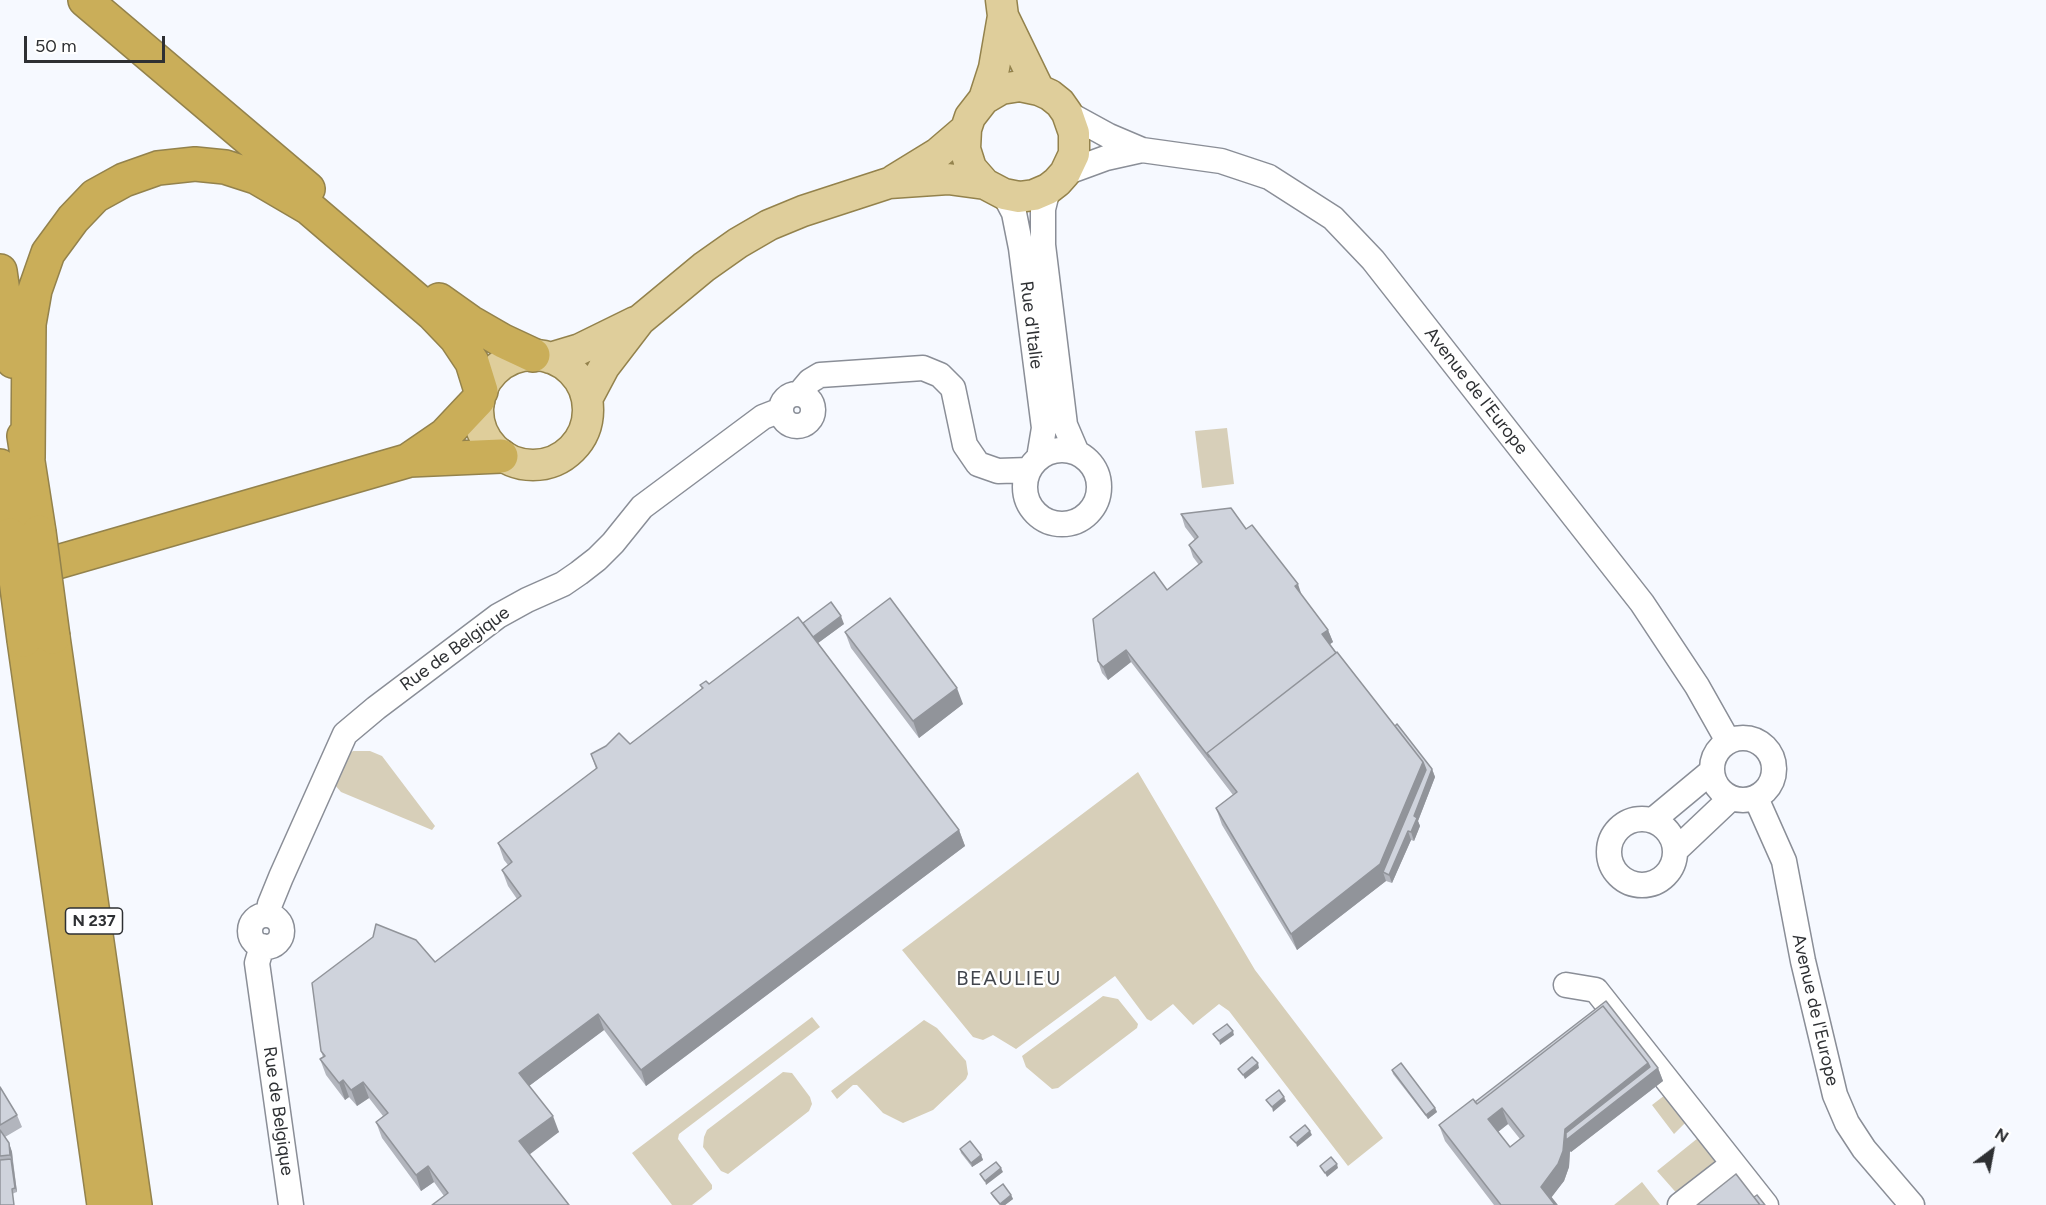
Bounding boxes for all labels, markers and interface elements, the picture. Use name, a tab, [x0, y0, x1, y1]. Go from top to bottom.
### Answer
scale bar	[27, 24, 168, 62]
text: 50 m	[35, 35, 77, 57]
street label: Rue d'Italie	[1015, 280, 1047, 370]
street label: Avenue de l'Europe	[1420, 323, 1532, 459]
street label: Rue de Belgique	[396, 602, 514, 696]
road number: N 237	[66, 908, 122, 934]
street label: Avenue de l'Europe	[1787, 932, 1843, 1088]
district label: BEAULIEU	[956, 967, 1062, 991]
street label: Rue de Belgique	[258, 1045, 298, 1177]
north arrow	[1962, 1121, 2022, 1181]
text: N	[1992, 1124, 2012, 1147]

